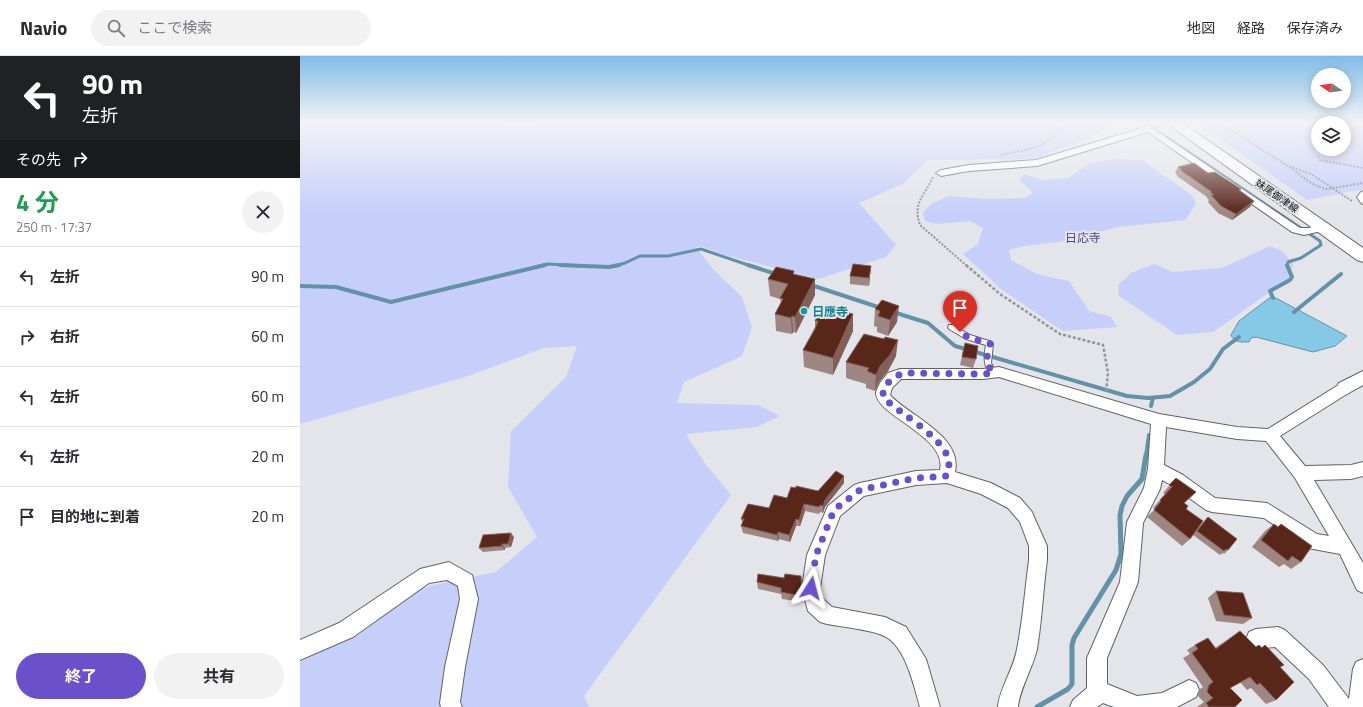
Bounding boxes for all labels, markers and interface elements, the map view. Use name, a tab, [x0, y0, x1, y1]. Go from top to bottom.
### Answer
search box	[91, 10, 371, 46]
text: Navio	[20, 13, 67, 42]
text: ここで検索	[137, 16, 212, 39]
icon: search	[105, 17, 127, 39]
text: 地図	[1187, 17, 1215, 38]
text: 経路	[1237, 17, 1265, 38]
text: 保存済み	[1287, 17, 1343, 38]
text: 90 m	[82, 62, 143, 105]
north arrow	[1311, 68, 1351, 108]
map controls	[1311, 68, 1351, 156]
icon: left	[16, 72, 68, 124]
text: 左折	[82, 102, 118, 129]
button: layers	[1311, 116, 1351, 156]
text: その先	[16, 148, 61, 171]
icon: right	[69, 148, 91, 170]
street label: 妹尾御津線	[1252, 176, 1302, 216]
text: 4 分	[16, 184, 59, 220]
button: close	[242, 191, 284, 233]
text: 250 m · 17:37	[16, 217, 92, 237]
district label: 日応寺	[1065, 228, 1101, 247]
text: 左折	[50, 265, 80, 288]
text: 90 m	[251, 265, 284, 288]
icon: left	[16, 266, 38, 288]
pin	[943, 291, 977, 332]
icon: arrive	[949, 297, 971, 319]
place label: 日應寺	[812, 302, 848, 321]
marker: 日應寺	[799, 306, 809, 316]
text: 右折	[50, 325, 80, 348]
text: 60 m	[251, 325, 284, 348]
icon: right	[16, 326, 38, 348]
text: 左折	[50, 385, 80, 408]
text: 60 m	[251, 385, 284, 408]
icon: left	[16, 386, 38, 408]
text: 左折	[50, 445, 80, 468]
text: 20 m	[251, 445, 284, 468]
icon: left	[16, 446, 38, 468]
text: 目的地に到着	[50, 505, 140, 528]
text: 20 m	[251, 505, 284, 528]
icon: arrive	[16, 506, 38, 528]
position arrow	[790, 567, 832, 609]
button: 終了	[16, 653, 146, 699]
button: 共有	[154, 653, 284, 699]

